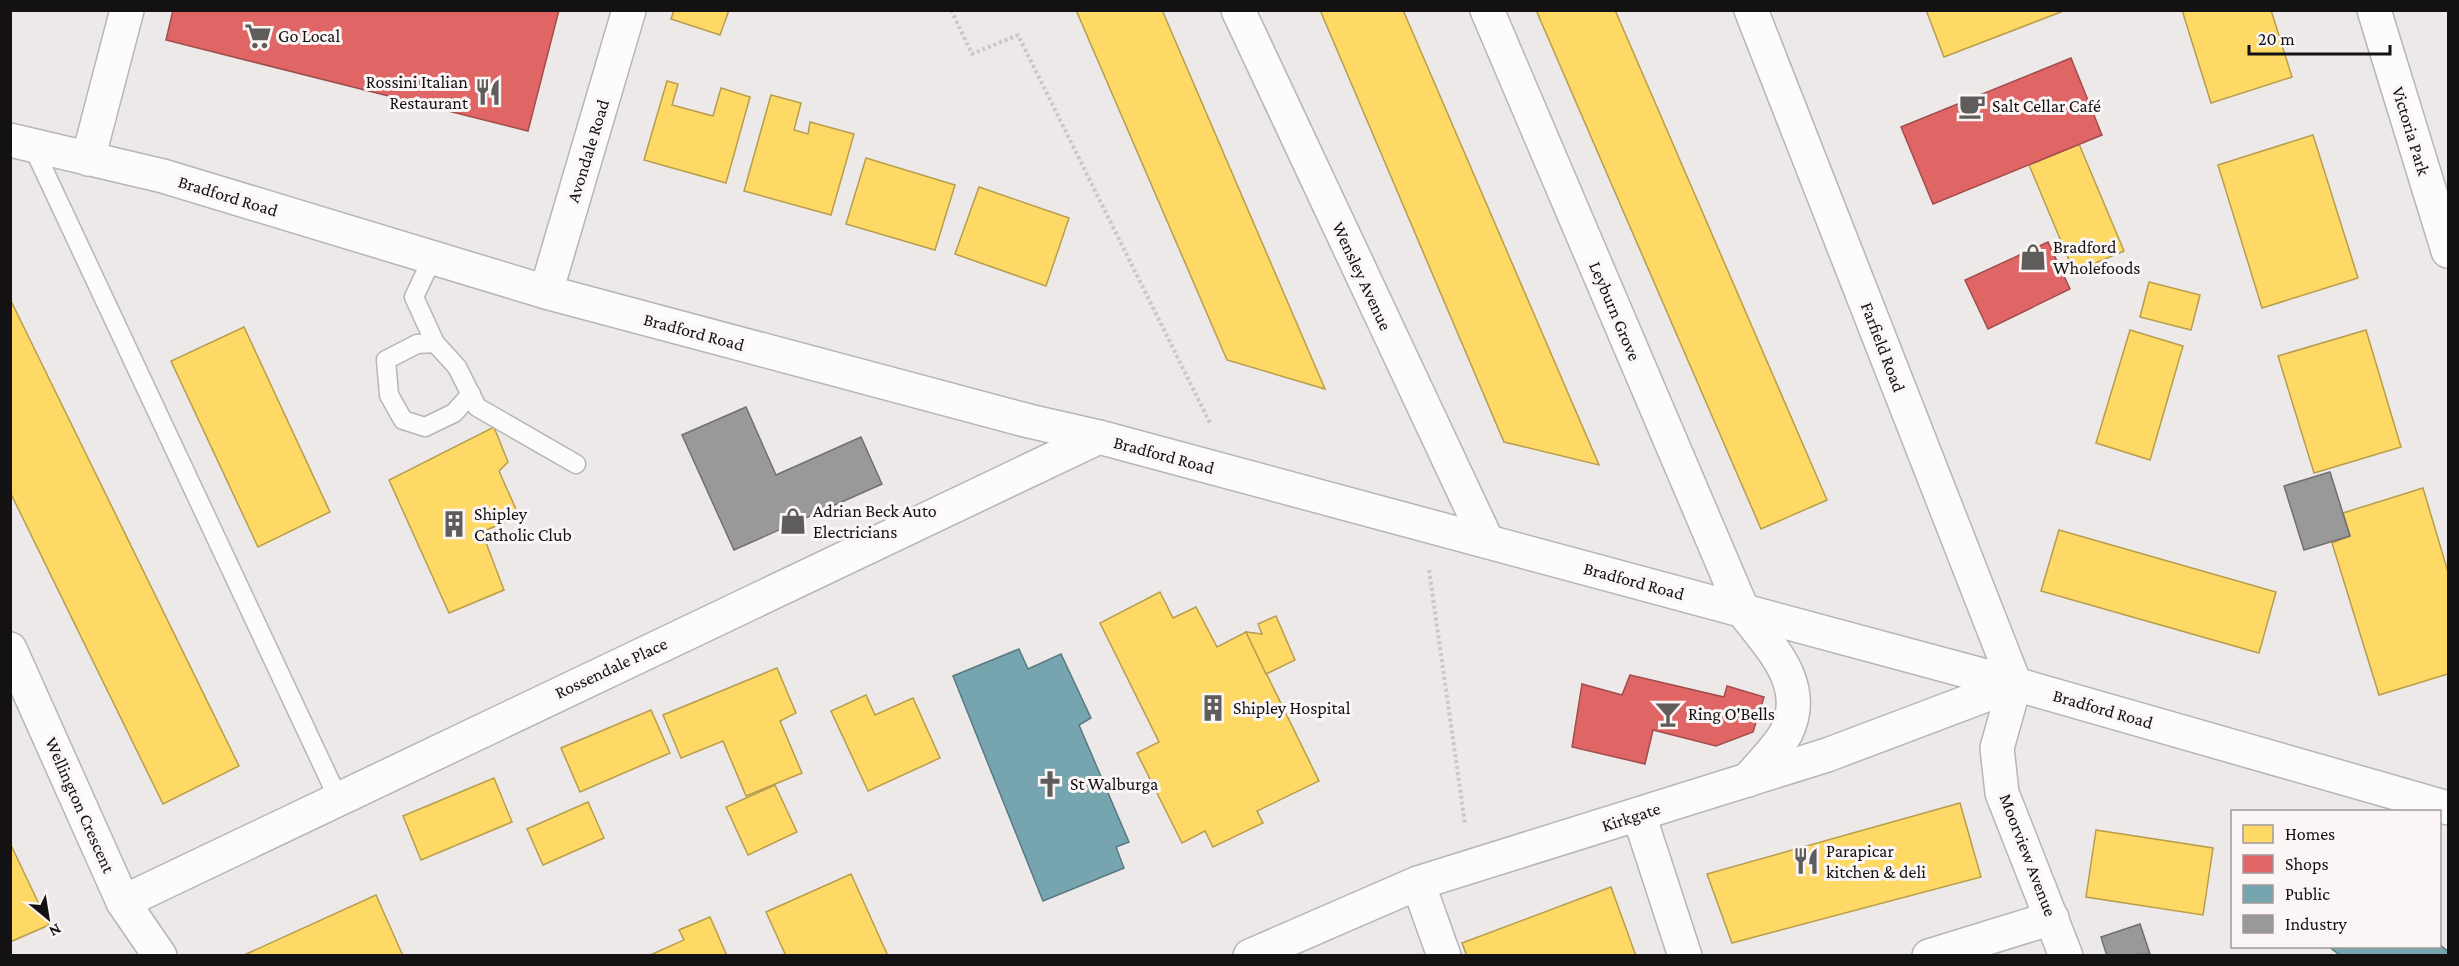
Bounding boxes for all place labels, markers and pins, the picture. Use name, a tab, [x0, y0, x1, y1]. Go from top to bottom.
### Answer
supermarket icon: Go Local	[243, 21, 273, 51]
place label: Go Local	[278, 26, 340, 46]
place label: Rossini Italian Restaurant	[366, 72, 469, 113]
restaurant icon: Rossini Italian Restaurant	[473, 77, 503, 107]
cafe icon: Salt Cellar Café	[1957, 91, 1987, 121]
place label: Salt Cellar Café	[1992, 96, 2101, 116]
place label: Bradford Wholefoods	[2053, 237, 2140, 278]
shop icon: Bradford Wholefoods	[2018, 242, 2048, 272]
place label: Adrian Beck Auto Electricians	[813, 501, 937, 542]
place label: Shipley Catholic Club	[474, 504, 572, 545]
shop icon: Adrian Beck Auto Electricians	[778, 506, 808, 536]
building icon: Shipley Catholic Club	[439, 509, 469, 539]
building icon: Shipley Hospital	[1198, 693, 1228, 723]
place label: Shipley Hospital	[1233, 698, 1351, 718]
bar icon: Ring O'Bells	[1653, 699, 1683, 729]
place label: Ring O'Bells	[1688, 704, 1775, 724]
church icon: St Walburga	[1035, 769, 1065, 799]
place label: St Walburga	[1070, 774, 1158, 794]
place label: Parapicar kitchen & deli	[1826, 841, 1926, 882]
restaurant icon: Parapicar kitchen & deli	[1791, 846, 1821, 876]

